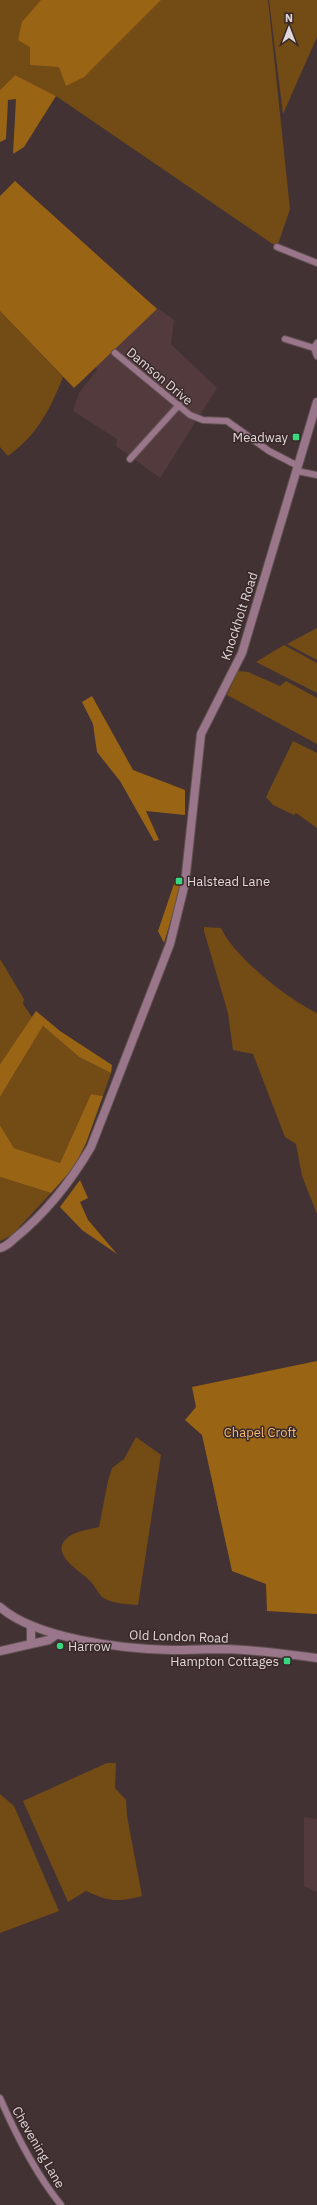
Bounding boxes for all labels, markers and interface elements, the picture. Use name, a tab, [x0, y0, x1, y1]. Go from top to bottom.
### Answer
north arrow	[269, 8, 309, 48]
text: N	[285, 11, 293, 25]
street label: Damson Drive	[123, 344, 196, 409]
place label: Meadway	[233, 429, 289, 446]
marker: Meadway	[291, 432, 301, 442]
street label: Knockholt Road	[217, 570, 262, 662]
place label: Halstead Lane	[187, 873, 270, 890]
marker: Halstead Lane	[174, 876, 184, 886]
park label: Chapel Croft	[224, 1424, 296, 1441]
street label: Old London Road	[129, 1626, 229, 1647]
place label: Harrow	[68, 1638, 111, 1655]
marker: Harrow	[55, 1641, 65, 1651]
place label: Hampton Cottages	[170, 1653, 279, 1670]
marker: Hampton Cottages	[282, 1656, 292, 1666]
street label: Chevening Lane	[8, 2103, 69, 2191]

